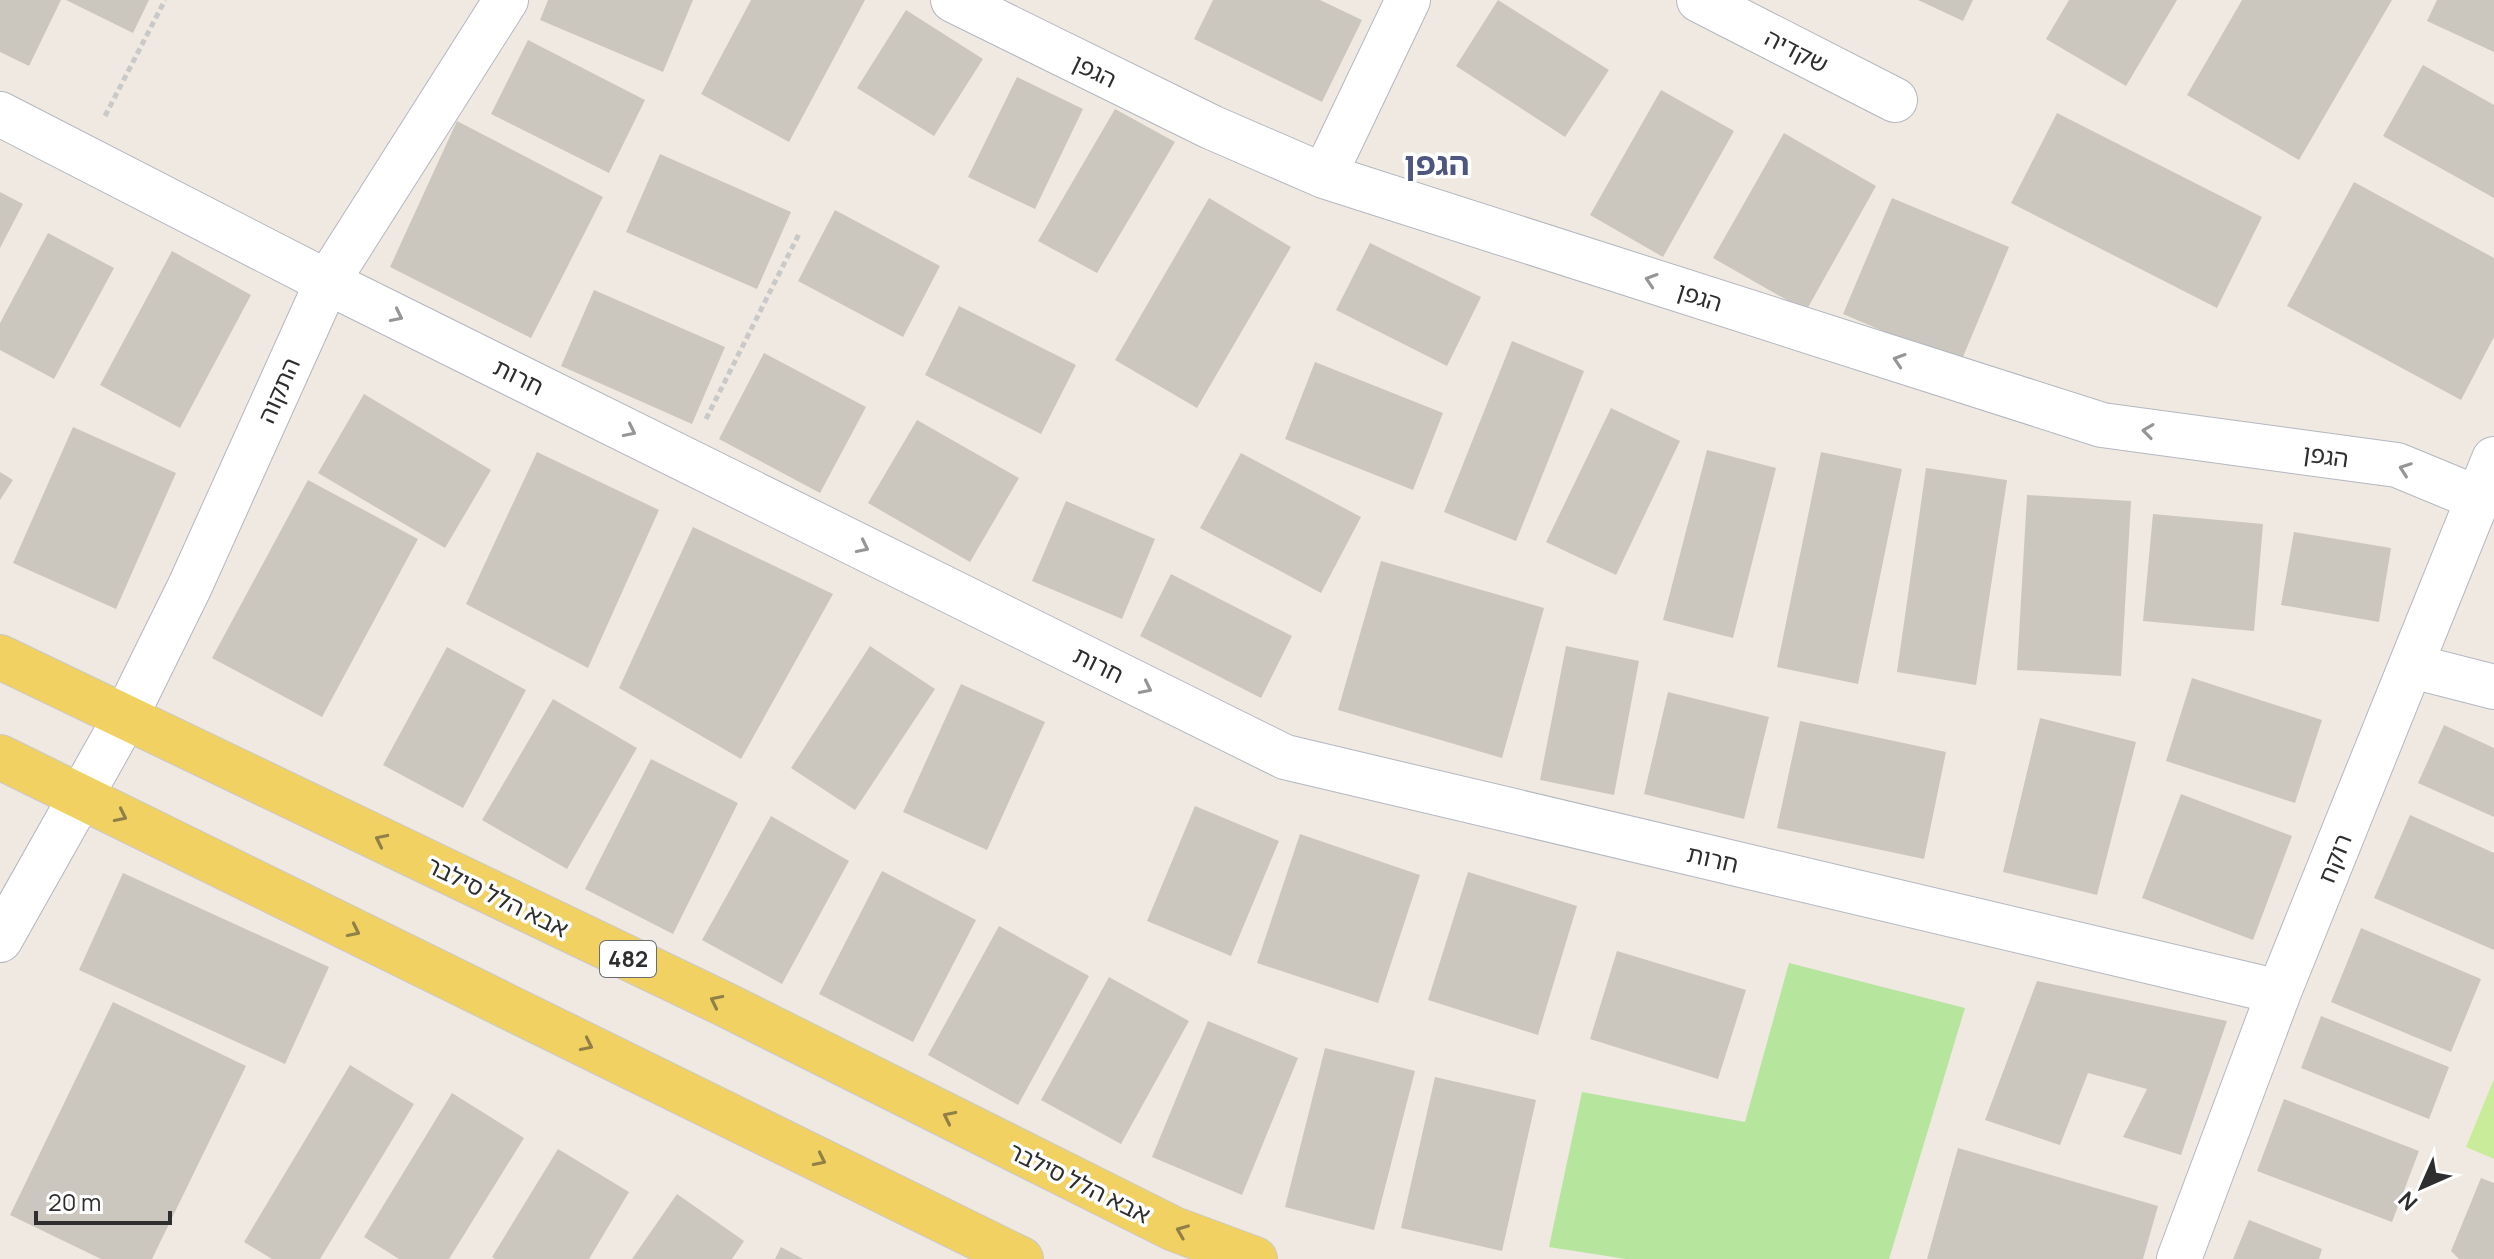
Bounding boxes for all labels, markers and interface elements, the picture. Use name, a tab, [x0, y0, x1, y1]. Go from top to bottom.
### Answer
street label: שקדיה	[1760, 20, 1834, 80]
street label: הגפן	[1067, 45, 1123, 95]
district label: הגפן	[1404, 141, 1470, 185]
street label: הגפן	[1673, 273, 1727, 319]
one-way arrow	[1645, 274, 1659, 290]
one-way arrow	[388, 306, 403, 322]
street label: חרות	[488, 350, 550, 402]
street label: התקוה	[249, 352, 307, 428]
one-way arrow	[1892, 353, 1906, 369]
one-way arrow	[621, 422, 636, 437]
one-way arrow	[2141, 423, 2155, 440]
street label: הגפן	[2301, 435, 2351, 475]
one-way arrow	[2399, 462, 2413, 479]
one-way arrow	[854, 537, 869, 553]
street label: חרות	[1068, 638, 1130, 690]
one-way arrow	[1137, 678, 1152, 693]
one-way arrow	[112, 806, 127, 822]
street label: רוקח	[2309, 828, 2359, 888]
one-way arrow	[374, 834, 389, 850]
street label: חרות	[1684, 836, 1742, 880]
street label: אבא הלל סילבר	[422, 848, 574, 944]
one-way arrow	[345, 921, 360, 937]
road number: 482	[600, 941, 656, 977]
one-way arrow	[710, 995, 725, 1011]
one-way arrow	[579, 1036, 594, 1051]
one-way arrow	[943, 1110, 957, 1126]
street label: אבא הלל סילבר	[1004, 1134, 1156, 1230]
north arrow	[2382, 1147, 2462, 1227]
one-way arrow	[812, 1150, 827, 1166]
scale bar	[36, 1175, 170, 1225]
text: 20 m	[48, 1185, 101, 1218]
text: N	[2392, 1185, 2424, 1217]
one-way arrow	[1176, 1224, 1190, 1241]

